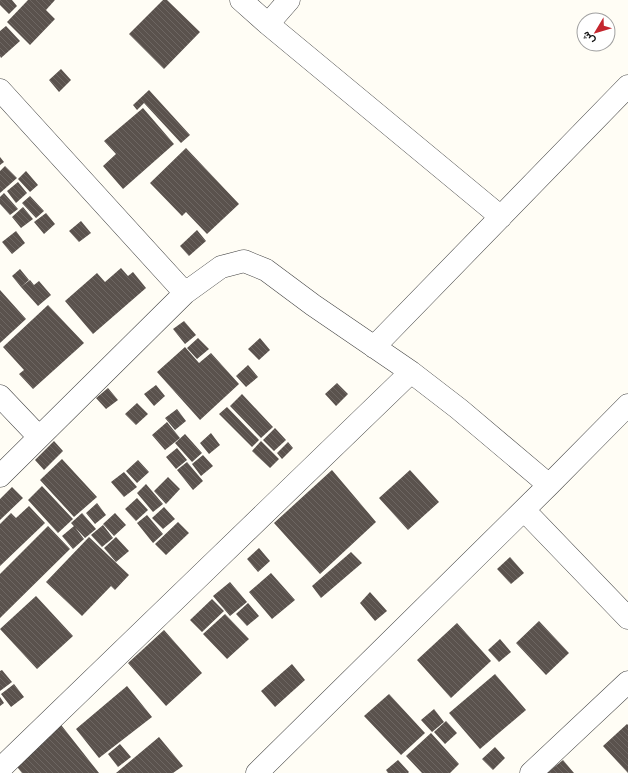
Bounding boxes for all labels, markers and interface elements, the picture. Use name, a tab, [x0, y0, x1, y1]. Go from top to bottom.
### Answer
north arrow	[576, 12, 616, 52]
text: ش	[579, 29, 598, 48]

